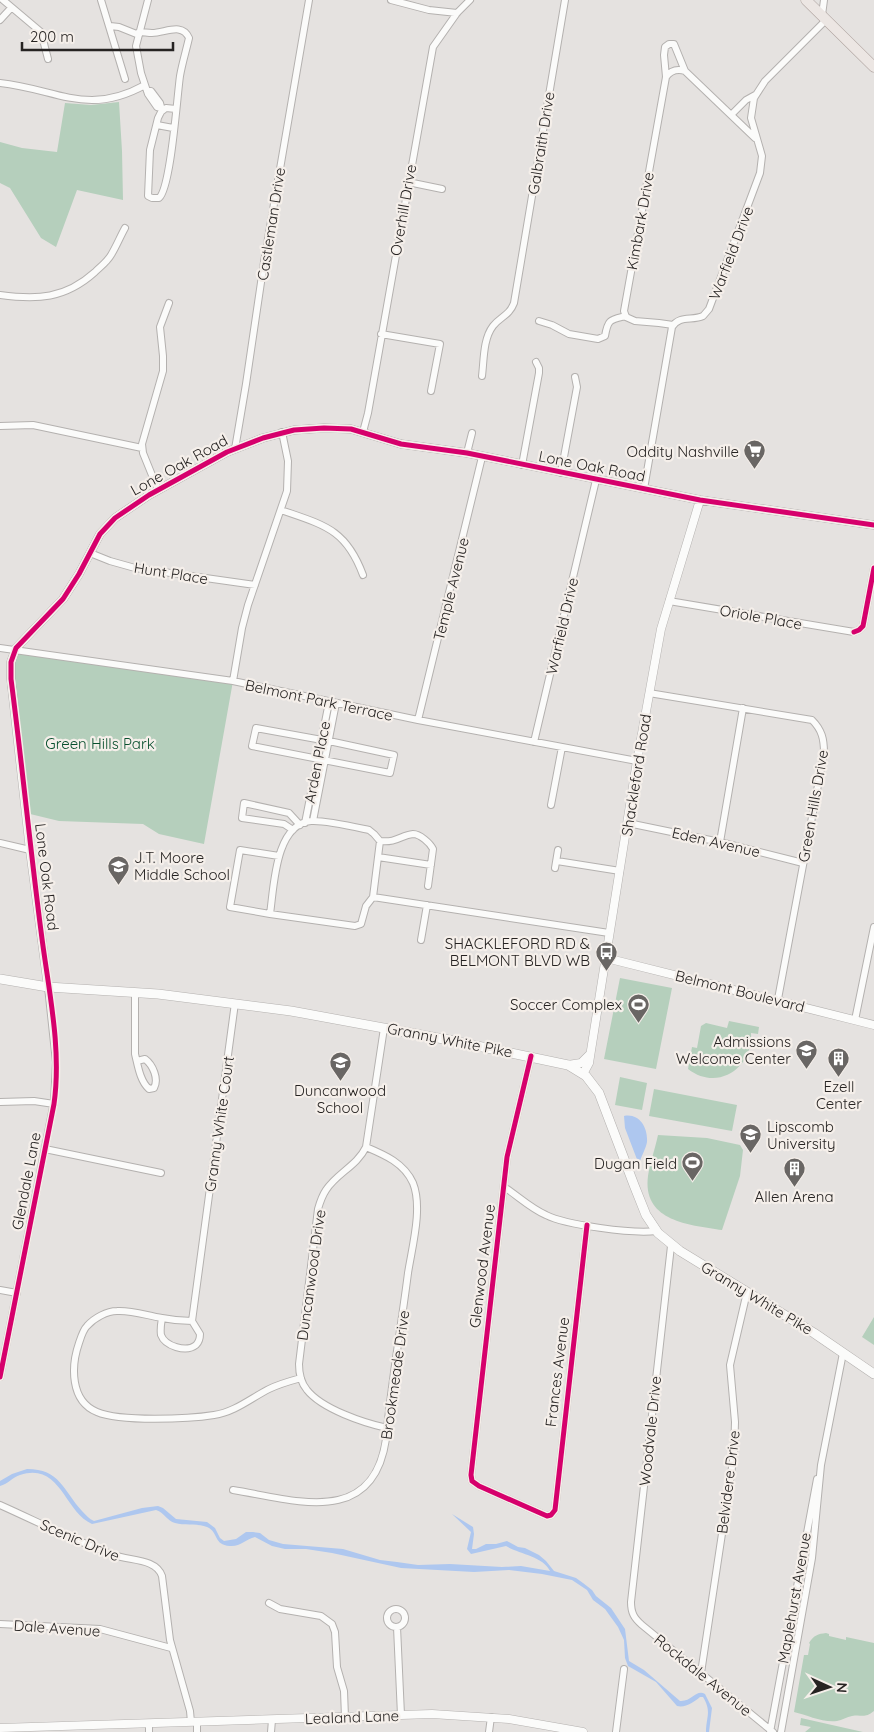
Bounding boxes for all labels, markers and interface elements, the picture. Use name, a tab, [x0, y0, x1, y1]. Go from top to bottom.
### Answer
scale bar	[22, 20, 174, 52]
text: 200 m	[30, 27, 74, 46]
street label: Galbraith Drive	[523, 90, 559, 196]
street label: Overhill Drive	[386, 163, 420, 257]
street label: Castleman Drive	[253, 166, 289, 282]
street label: Kimbark Drive	[622, 171, 658, 271]
street label: Warfield Drive	[704, 203, 758, 303]
street label: Lone Oak Road	[127, 430, 231, 500]
supermarket icon: Oddity Nashville	[743, 439, 767, 470]
place label: Oddity Nashville	[626, 442, 739, 461]
street label: Lone Oak Road	[537, 446, 647, 486]
street label: Temple Avenue	[429, 535, 473, 643]
street label: Hunt Place	[133, 558, 209, 588]
street label: Warfield Drive	[542, 576, 582, 676]
street label: Oriole Place	[718, 600, 804, 634]
street label: Belmont Park Terrace	[243, 675, 395, 725]
street label: Shackleford Road	[617, 713, 655, 837]
street label: Arden Place	[300, 719, 334, 805]
park label: Green Hills Park	[45, 734, 155, 753]
street label: Green Hills Drive	[794, 748, 832, 864]
street label: Lone Oak Road	[31, 822, 63, 932]
street label: Eden Avenue	[670, 823, 762, 861]
place label: J.T. Moore Middle School	[134, 848, 230, 884]
school or university icon: J.T. Moore Middle School	[106, 854, 130, 885]
place label: SHACKLEFORD RD & BELMONT BLVD WB	[445, 934, 590, 970]
bus stop icon: SHACKLEFORD RD & BELMONT BLVD WB	[594, 940, 618, 971]
street label: Belmont Boulevard	[673, 966, 807, 1016]
sports icon: Soccer Complex	[626, 992, 650, 1023]
place label: Soccer Complex	[510, 995, 622, 1014]
street label: Granny White Pike	[386, 1019, 514, 1061]
place label: Admissions Welcome Center	[676, 1032, 791, 1068]
school or university icon: Admissions Welcome Center	[795, 1038, 819, 1069]
building icon: Ezell Center	[827, 1046, 851, 1077]
school or university icon: Duncanwood School	[328, 1050, 352, 1081]
street label: Granny White Court	[200, 1055, 238, 1193]
place label: Ezell Center	[816, 1077, 862, 1113]
place label: Duncanwood School	[294, 1081, 386, 1117]
place label: Lipscomb University	[767, 1117, 836, 1153]
school or university icon: Lipscomb University	[739, 1123, 763, 1154]
street label: Glendale Lane	[7, 1131, 45, 1231]
sports icon: Dugan Field	[681, 1151, 705, 1182]
place label: Dugan Field	[594, 1154, 677, 1173]
building icon: Allen Arena	[782, 1156, 806, 1187]
place label: Allen Arena	[754, 1187, 834, 1206]
street label: Glenwood Avenue	[465, 1203, 499, 1329]
street label: Duncanwood Drive	[292, 1208, 330, 1342]
street label: Granny White Pike	[698, 1257, 816, 1339]
street label: Brookmeade Drive	[377, 1309, 413, 1441]
street label: Frances Avenue	[541, 1316, 573, 1428]
street label: Woodvale Drive	[635, 1375, 665, 1487]
street label: Belvidere Drive	[712, 1429, 744, 1535]
street label: Scenic Drive	[37, 1515, 123, 1565]
street label: Maplehurst Avenue	[773, 1531, 815, 1665]
street label: Dale Avenue	[13, 1615, 101, 1641]
street label: Rockdale Avenue	[650, 1630, 756, 1720]
north arrow	[804, 1662, 854, 1712]
text: N	[833, 1682, 851, 1693]
street label: Lealand Lane	[305, 1706, 399, 1728]

